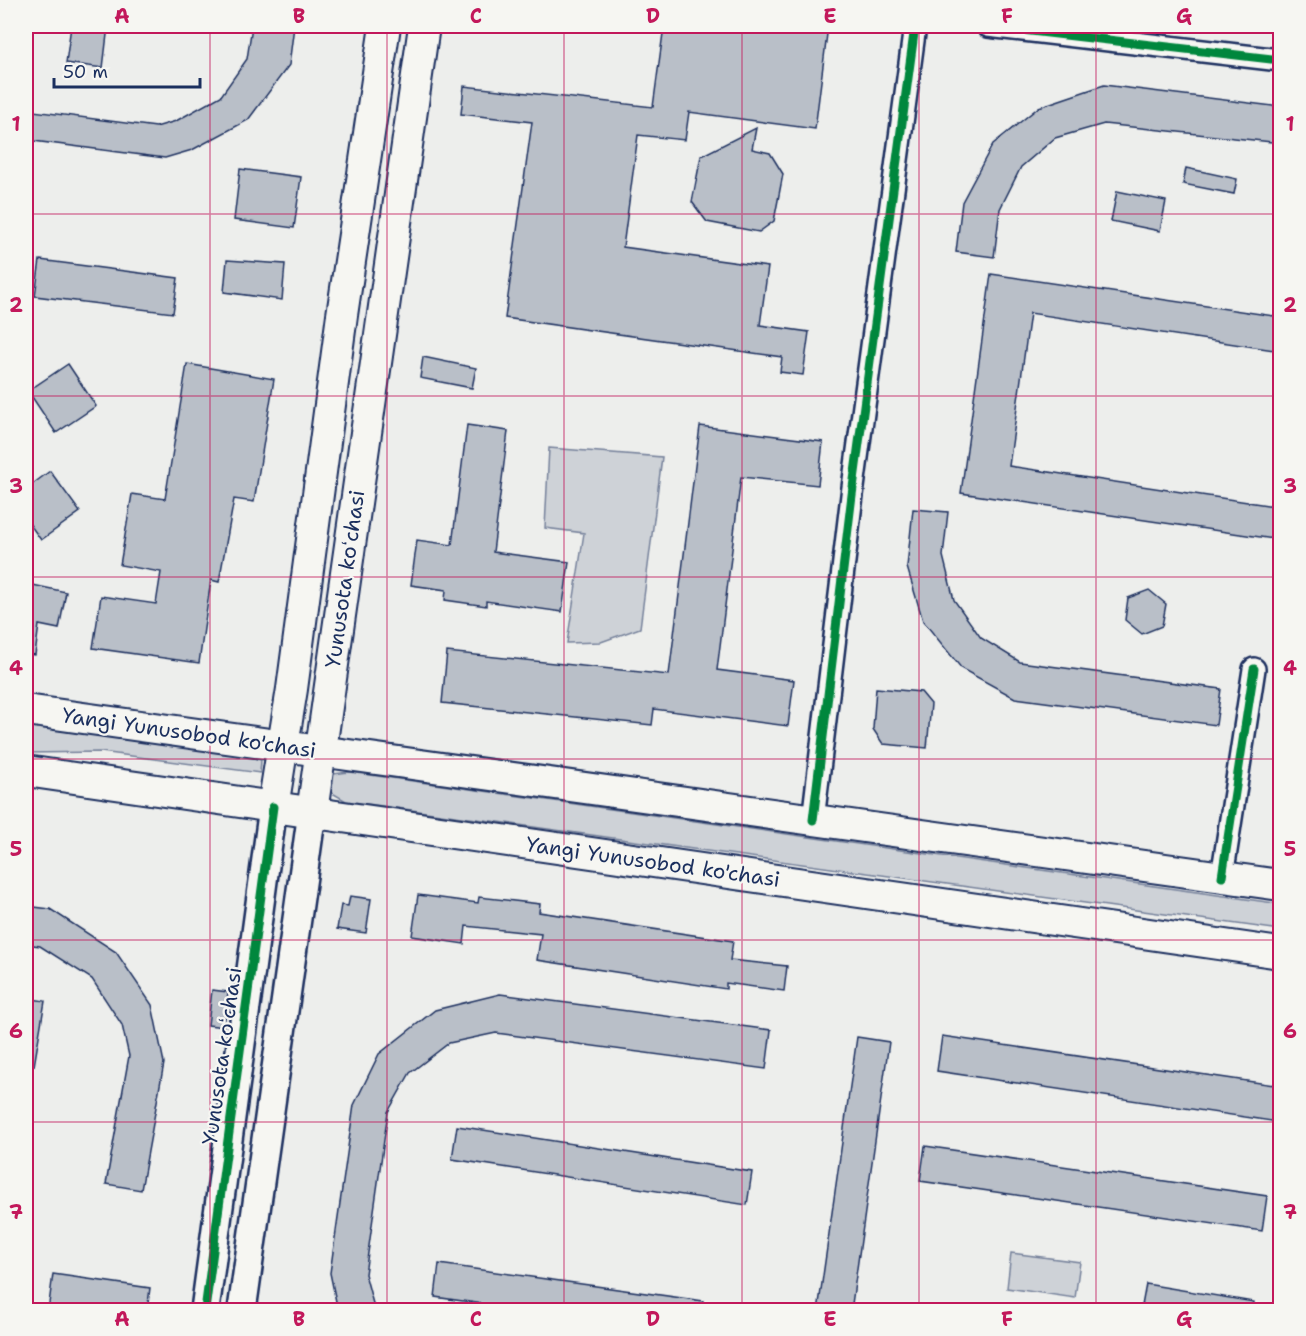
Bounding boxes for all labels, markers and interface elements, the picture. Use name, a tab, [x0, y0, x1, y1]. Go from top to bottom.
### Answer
text: A	[114, 3, 130, 29]
text: B	[293, 3, 305, 29]
text: C	[470, 3, 482, 29]
text: D	[646, 3, 660, 29]
text: E	[823, 3, 837, 29]
text: F	[1001, 3, 1013, 29]
text: G	[1176, 3, 1192, 29]
scale bar	[54, 51, 200, 89]
text: 50 m	[63, 60, 108, 84]
text: 1	[11, 111, 21, 137]
text: 1	[1285, 111, 1295, 137]
text: 2	[9, 292, 23, 318]
text: 2	[1283, 292, 1297, 318]
text: 3	[9, 473, 23, 499]
text: 3	[1283, 473, 1297, 499]
street label: Yunusota koʻchasi	[319, 488, 371, 670]
text: 4	[9, 655, 23, 681]
text: 4	[1283, 655, 1297, 681]
street label: Yangi Yunusobod ko'chasi	[60, 701, 318, 765]
street label: Yangi Yunusobod ko'chasi	[524, 830, 782, 894]
text: 5	[10, 836, 22, 862]
text: 5	[1284, 836, 1296, 862]
street label: Yunusota koʻchasi	[196, 965, 248, 1147]
text: 6	[9, 1018, 23, 1044]
text: 6	[1283, 1018, 1297, 1044]
text: 7	[9, 1199, 23, 1225]
text: 7	[1283, 1199, 1297, 1225]
text: A	[114, 1306, 130, 1332]
text: B	[293, 1306, 305, 1332]
text: C	[470, 1306, 482, 1332]
text: D	[646, 1306, 660, 1332]
text: E	[823, 1306, 837, 1332]
text: F	[1001, 1306, 1013, 1332]
text: G	[1176, 1306, 1192, 1332]

